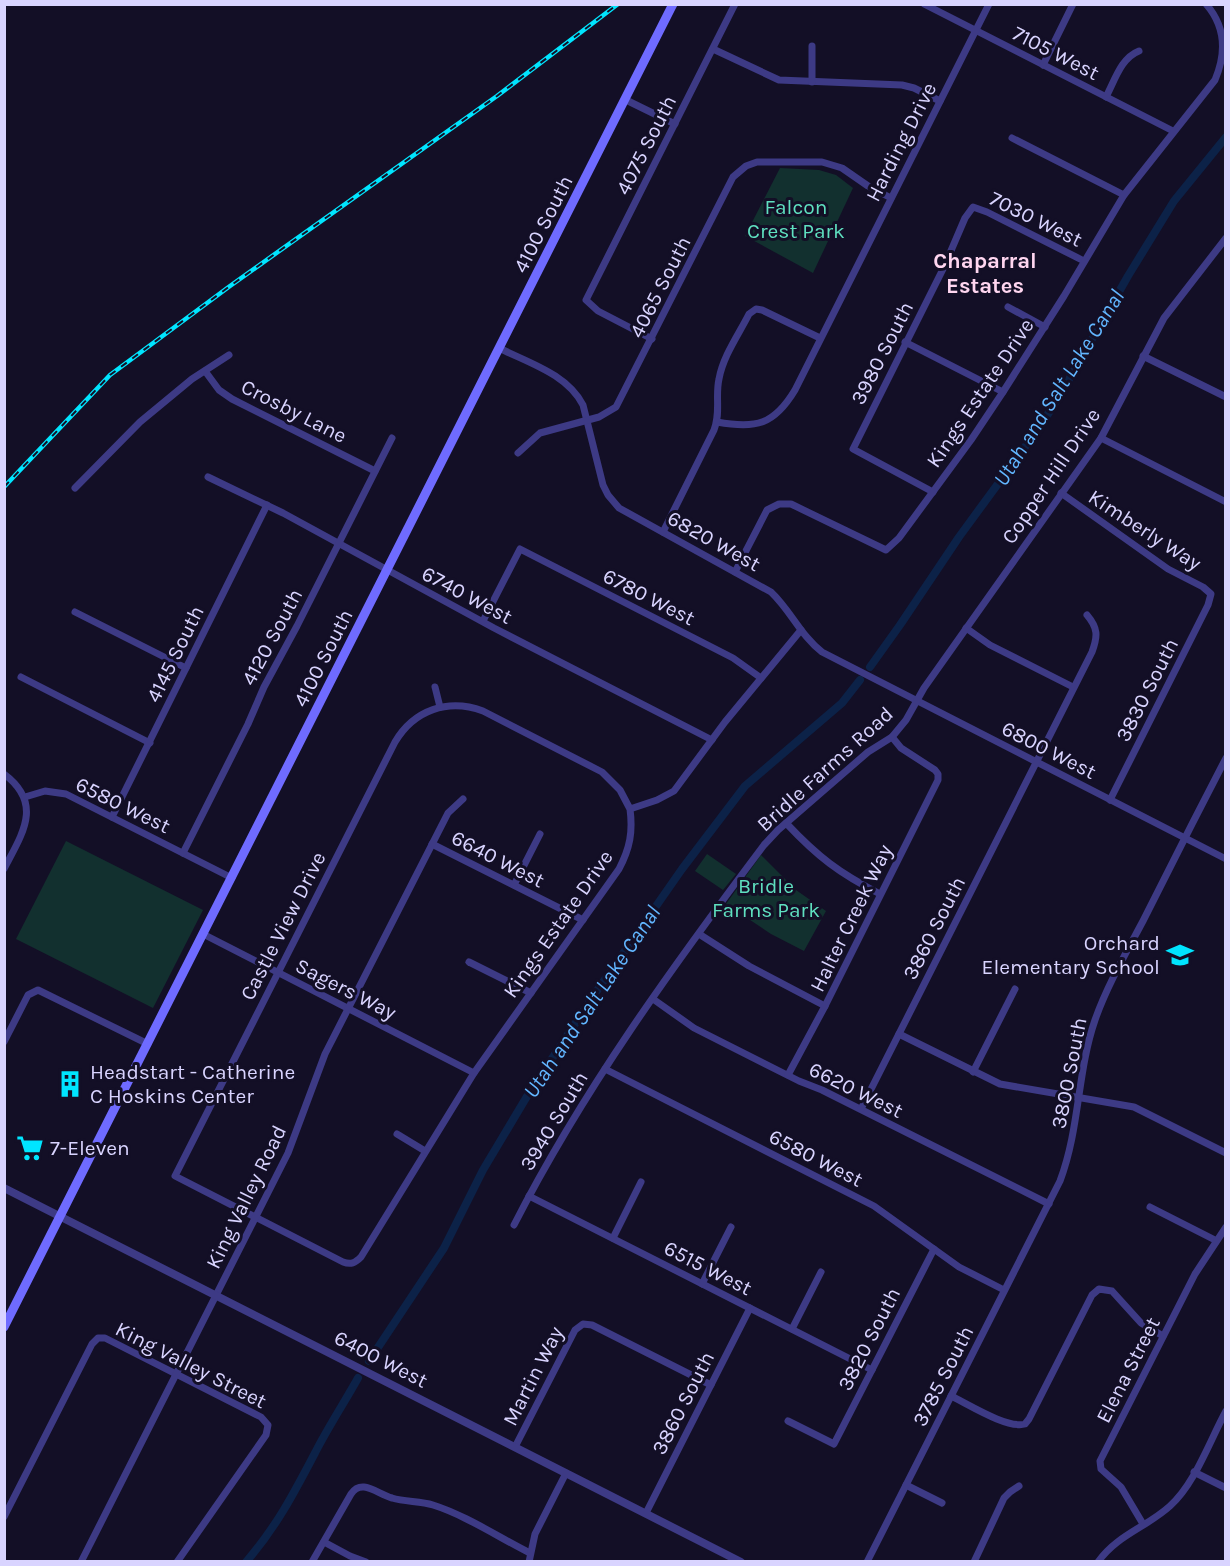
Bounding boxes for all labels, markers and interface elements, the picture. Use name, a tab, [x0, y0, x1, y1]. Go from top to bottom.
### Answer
street label: 7105 West	[1009, 21, 1103, 85]
street label: Harding Drive	[861, 78, 941, 206]
street label: 4075 South	[611, 91, 681, 199]
street label: 4100 South	[508, 171, 578, 277]
street label: 7030 West	[986, 186, 1086, 252]
park label: Falcon Crest Park	[747, 195, 845, 243]
street label: 4065 South	[624, 232, 696, 342]
district label: Chaparral Estates	[933, 248, 1037, 299]
water label: Utah and Salt Lake Canal	[988, 285, 1130, 491]
street label: 3980 South	[846, 297, 918, 409]
street label: Kings Estate Drive	[921, 314, 1039, 472]
street label: Crosby Lane	[237, 374, 351, 448]
street label: Copper Hill Drive	[997, 404, 1105, 548]
street label: Kimberly Way	[1084, 485, 1206, 575]
street label: 6820 West	[663, 506, 765, 576]
street label: 6740 West	[418, 561, 516, 629]
street label: 6780 West	[599, 564, 699, 630]
street label: 4120 South	[237, 585, 307, 689]
street label: 4145 South	[141, 602, 209, 706]
street label: 4100 South	[288, 605, 358, 711]
street label: 3830 South	[1111, 634, 1183, 746]
street label: Bridle Farms Road	[752, 702, 898, 836]
street label: 6800 West	[998, 716, 1100, 784]
street label: 6580 West	[72, 772, 174, 838]
street label: 6640 West	[448, 825, 549, 893]
street label: Halter Creek Way	[805, 840, 897, 996]
street label: Kings Estate Drive	[498, 846, 618, 1002]
street label: Castle View Drive	[235, 848, 331, 1004]
street label: 3860 South	[898, 873, 970, 983]
park label: Bridle Farms Park	[712, 874, 820, 922]
water label: Utah and Salt Lake Canal	[518, 901, 666, 1103]
place label: Orchard Elementary School	[982, 931, 1160, 979]
school or university icon: Orchard Elementary School	[1165, 940, 1195, 970]
street label: Sagers Way	[292, 953, 401, 1025]
street label: 3800 South	[1046, 1015, 1092, 1131]
street label: 6620 West	[805, 1057, 907, 1123]
place label: Headstart - Catherine C Hoskins Center	[90, 1060, 295, 1108]
street label: 3940 South	[515, 1067, 593, 1175]
building icon: Headstart - Catherine C Hoskins Center	[55, 1069, 85, 1099]
street label: King Valley Road	[201, 1121, 291, 1273]
street label: 6580 West	[765, 1124, 867, 1192]
supermarket icon: 7-Eleven	[15, 1133, 45, 1163]
place label: 7-Eleven	[50, 1136, 130, 1160]
street label: 6515 West	[660, 1236, 756, 1300]
street label: 3820 South	[833, 1283, 905, 1395]
street label: Elena Street	[1091, 1313, 1165, 1427]
street label: King Valley Street	[112, 1317, 271, 1413]
street label: Martin Way	[498, 1322, 568, 1430]
street label: 3785 South	[907, 1322, 979, 1430]
street label: 6400 West	[330, 1325, 432, 1393]
street label: 3860 South	[647, 1348, 719, 1458]

